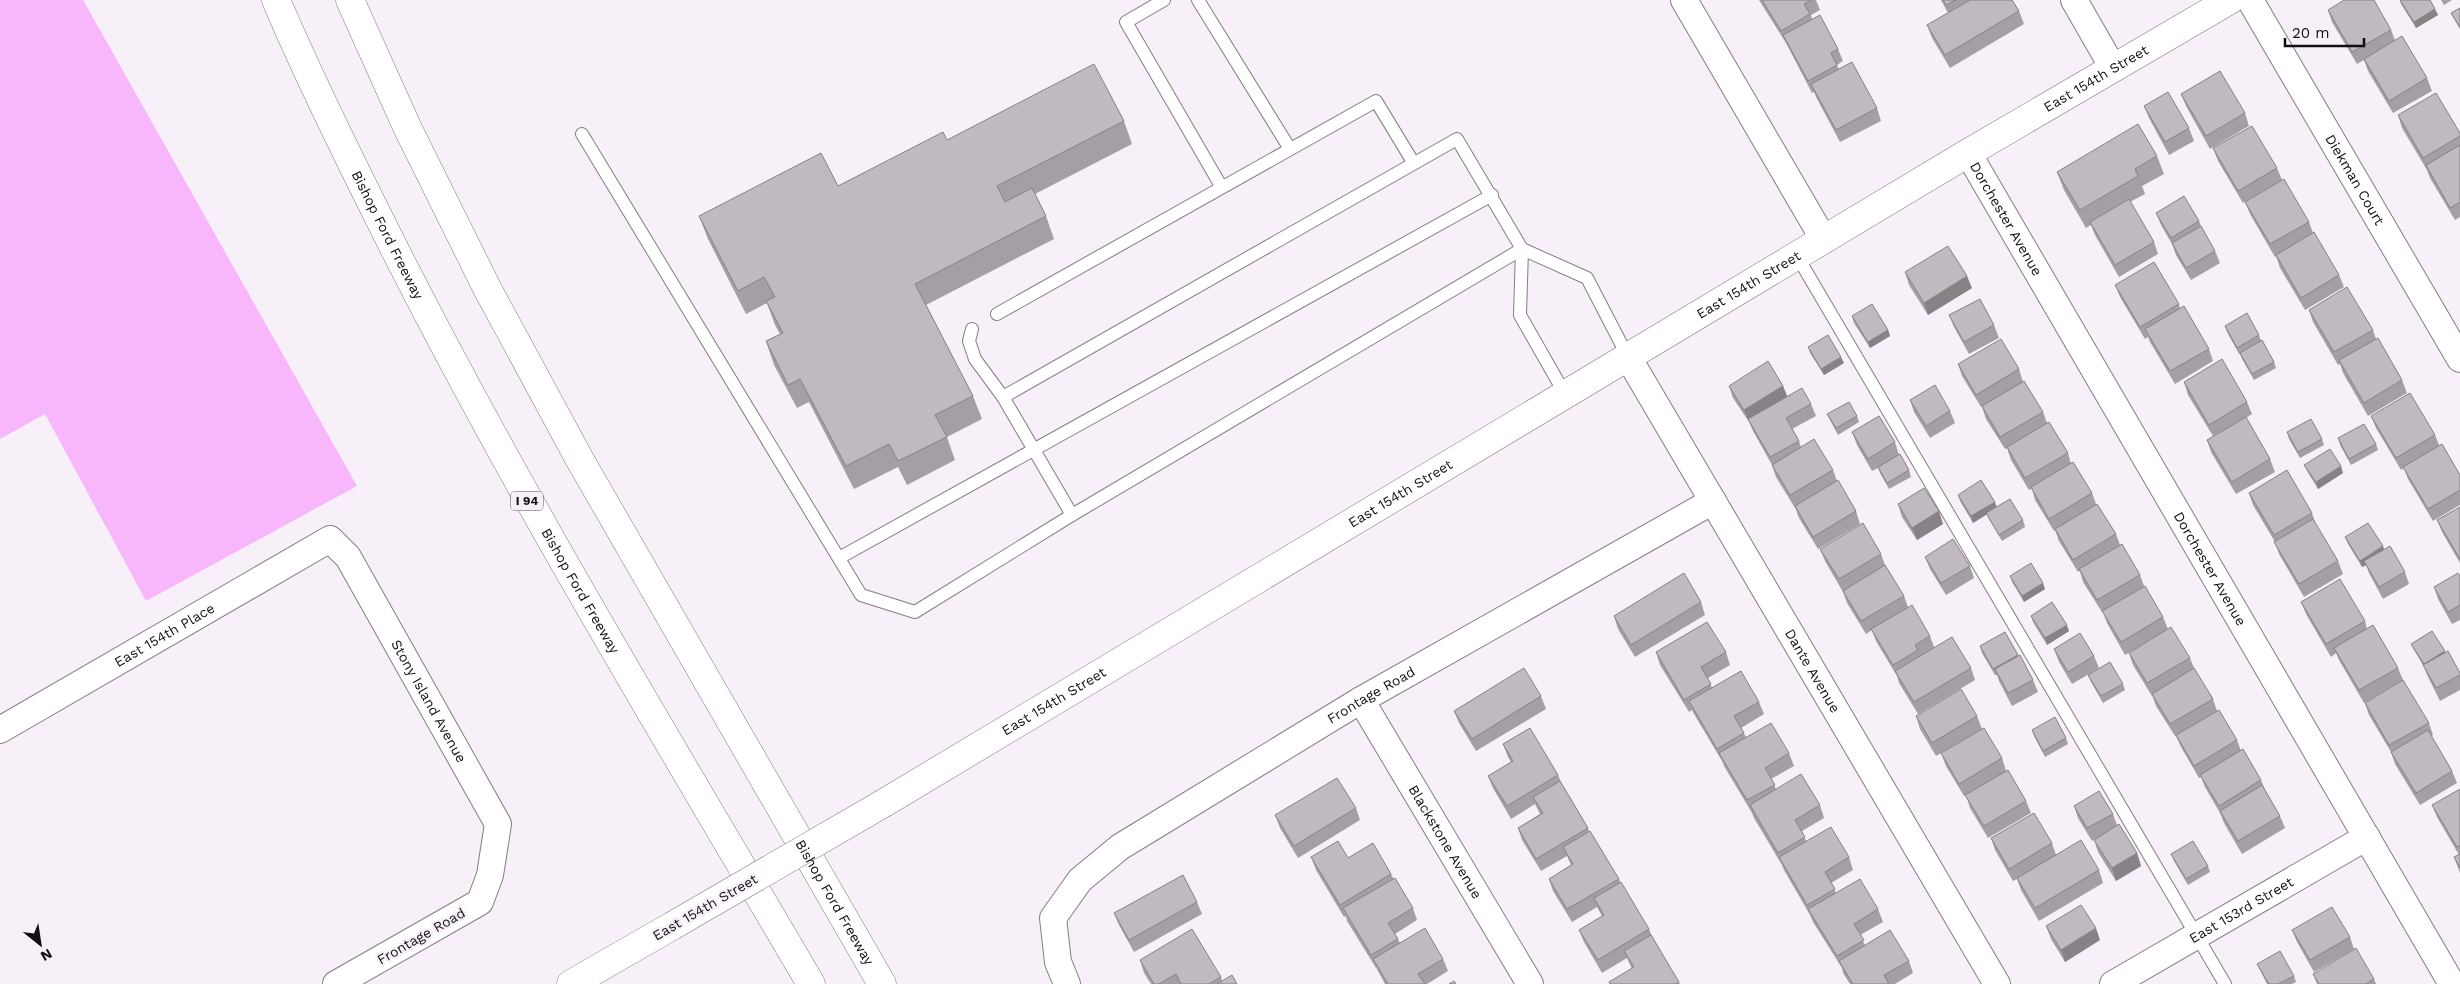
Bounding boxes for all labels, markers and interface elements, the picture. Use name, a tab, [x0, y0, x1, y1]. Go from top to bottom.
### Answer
scale bar	[2285, 15, 2364, 47]
text: 20 m	[2292, 24, 2330, 42]
street label: East 154th Street	[2041, 42, 2151, 115]
street label: Diekman Court	[2322, 131, 2388, 228]
street label: Dorchester Avenue	[1967, 159, 2046, 278]
street label: Bishop Ford Freeway	[349, 168, 427, 302]
street label: East 154th Street	[1694, 247, 1803, 322]
street label: East 154th Street	[1345, 456, 1455, 531]
road number: I 94	[511, 492, 543, 511]
street label: Dorchester Avenue	[2171, 509, 2249, 628]
street label: Bishop Ford Freeway	[538, 525, 623, 657]
street label: East 154th Place	[112, 600, 217, 670]
street label: Dante Avenue	[1782, 626, 1843, 715]
street label: Stony Island Avenue	[388, 637, 470, 765]
street label: Frontage Road	[1324, 663, 1418, 727]
street label: East 154th Street	[999, 664, 1109, 738]
street label: Blackstone Avenue	[1405, 782, 1485, 901]
street label: Bishop Ford Freeway	[793, 837, 878, 968]
street label: East 154th Street	[650, 870, 760, 943]
street label: East 153rd Street	[2186, 873, 2296, 946]
street label: Frontage Road	[374, 904, 468, 968]
north arrow	[15, 919, 65, 969]
text: N	[38, 946, 55, 965]

